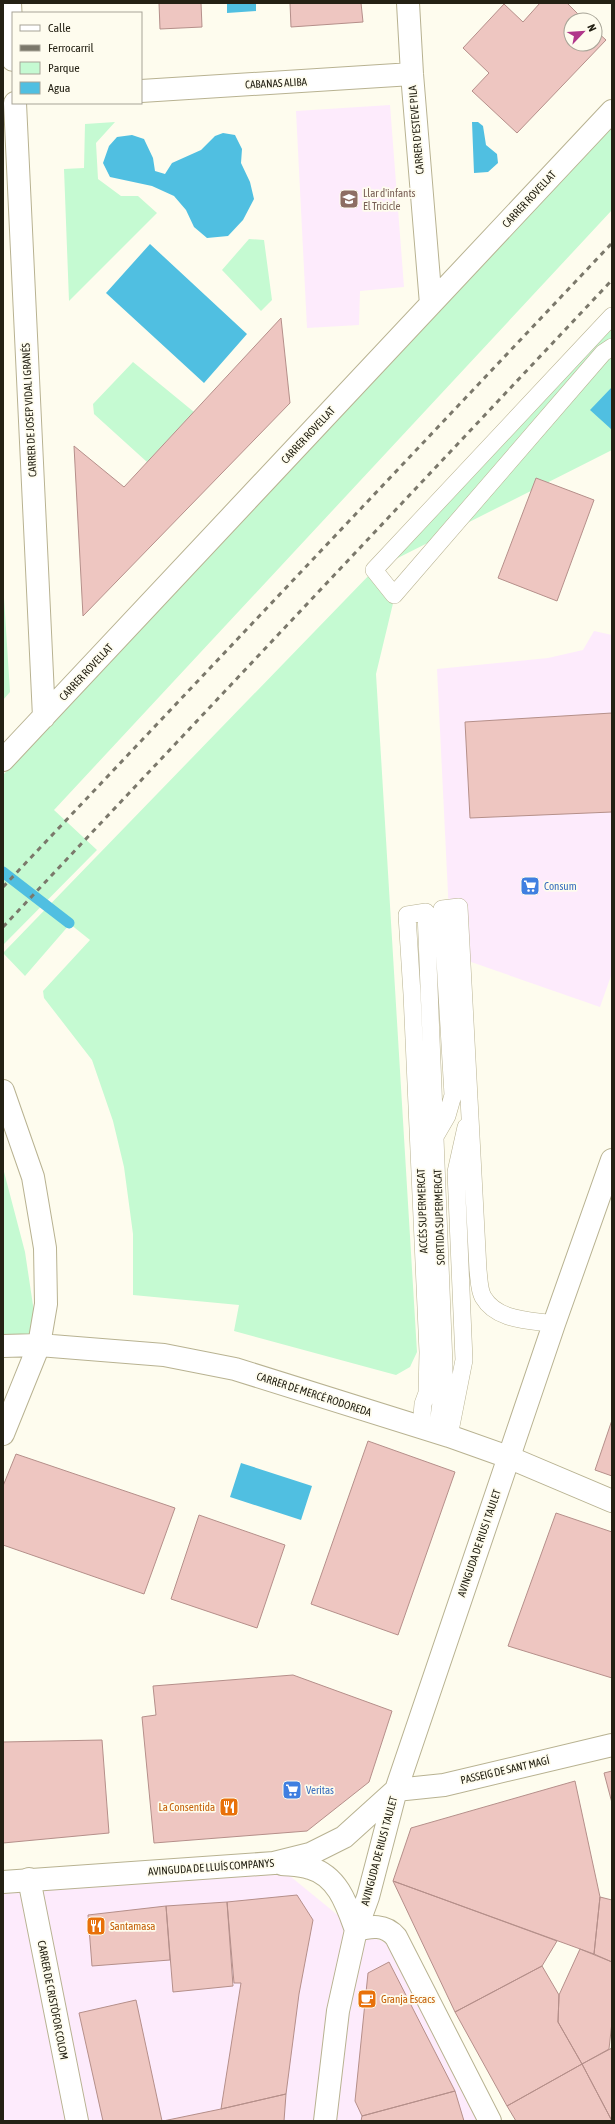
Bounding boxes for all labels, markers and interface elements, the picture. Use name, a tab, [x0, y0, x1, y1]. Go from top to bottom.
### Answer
legend	[12, 12, 142, 104]
north arrow	[563, 12, 603, 52]
text: Calle	[48, 21, 71, 35]
text: N	[585, 22, 599, 33]
text: Ferrocarril	[48, 41, 95, 55]
text: Parque	[48, 61, 80, 75]
street label: CABANAS ALIBA	[245, 75, 308, 91]
text: Agua	[48, 81, 70, 95]
street label: CARRER D'ESTEVE PILA	[406, 84, 426, 175]
street label: CARRER ROVELLAT	[500, 168, 558, 230]
place label: Llar d'infants El Tricicle	[363, 187, 416, 212]
school or university icon: Llar d'infants El Tricicle	[338, 188, 360, 210]
street label: CARRER DE JOSEP VIDAL I GRANÉS	[19, 342, 38, 477]
street label: CARRER ROVELLAT	[279, 404, 337, 466]
street label: CARRER ROVELLAT	[57, 641, 115, 703]
supermarket icon: Consum	[519, 875, 541, 897]
place label: Consum	[544, 880, 577, 892]
street label: ACCÉS SUPERMERCAT	[415, 1168, 429, 1254]
street label: SORTIDA SUPERMERCAT	[431, 1169, 447, 1265]
street label: CARRER DE MERCÈ RODOREDA	[255, 1370, 374, 1418]
street label: AVINGUDA DE RIUS I TAULET	[455, 1488, 503, 1598]
street label: PASSEIG DE SANT MAGÍ	[459, 1754, 551, 1786]
supermarket icon: Veritas	[281, 1779, 303, 1801]
place label: Veritas	[306, 1784, 334, 1796]
street label: AVINGUDA DE RIUS I TAULET	[359, 1795, 399, 1907]
restaurant icon: La Consentida	[218, 1796, 240, 1818]
place label: La Consentida	[158, 1801, 215, 1813]
street label: AVINGUDA DE LLUÍS COMPANYS	[148, 1857, 275, 1877]
restaurant icon: Santamasa	[85, 1915, 107, 1937]
place label: Santamasa	[110, 1920, 155, 1932]
street label: CARRER DE CRISTÒFOR COLOM	[36, 1939, 70, 2061]
cafe icon: Granja Escacs	[356, 1988, 378, 2010]
place label: Granja Escacs	[381, 1993, 435, 2005]

